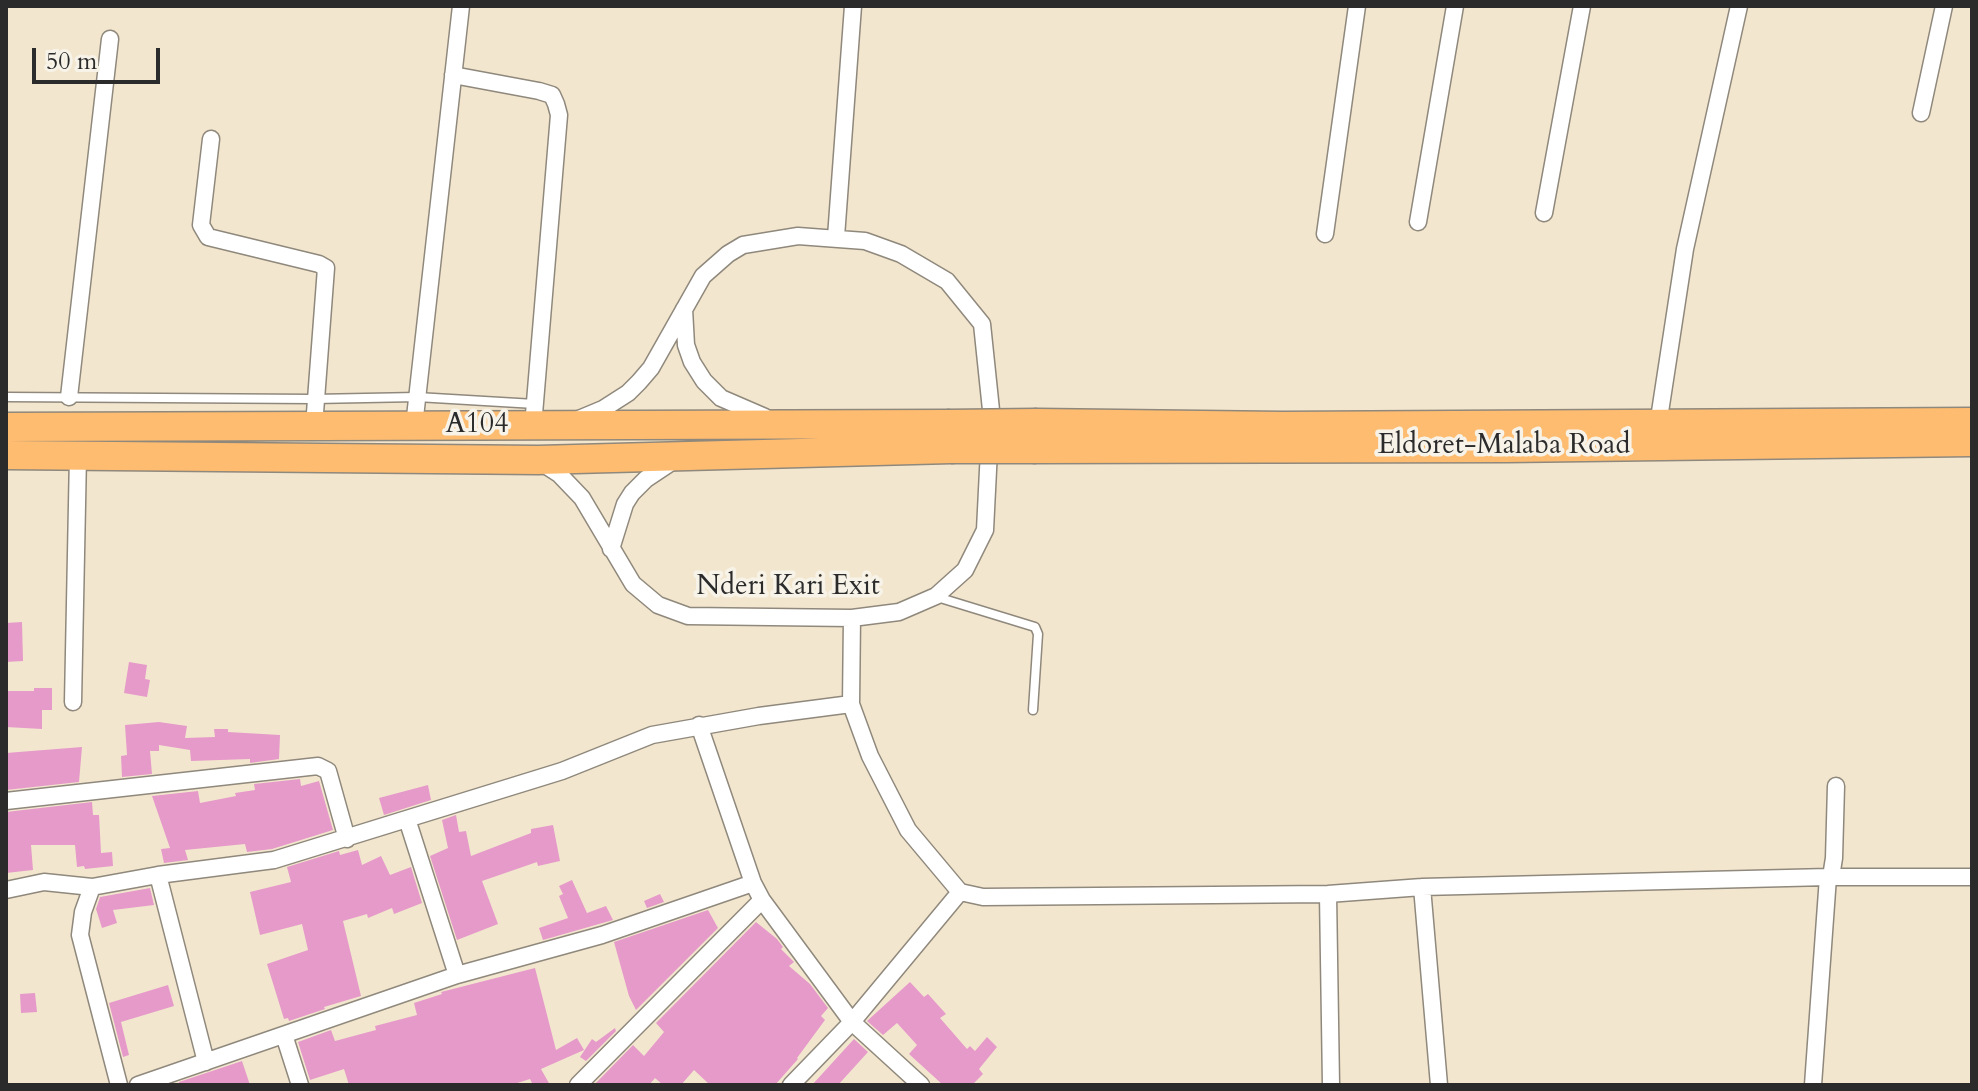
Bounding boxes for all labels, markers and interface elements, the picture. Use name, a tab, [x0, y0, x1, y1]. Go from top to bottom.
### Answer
scale bar	[36, 32, 164, 82]
text: 50 m	[46, 45, 97, 78]
street label: A104	[446, 409, 508, 443]
street label: Eldoret-Malaba Road	[1378, 430, 1630, 464]
street label: Nderi Kari Exit	[696, 571, 880, 605]

